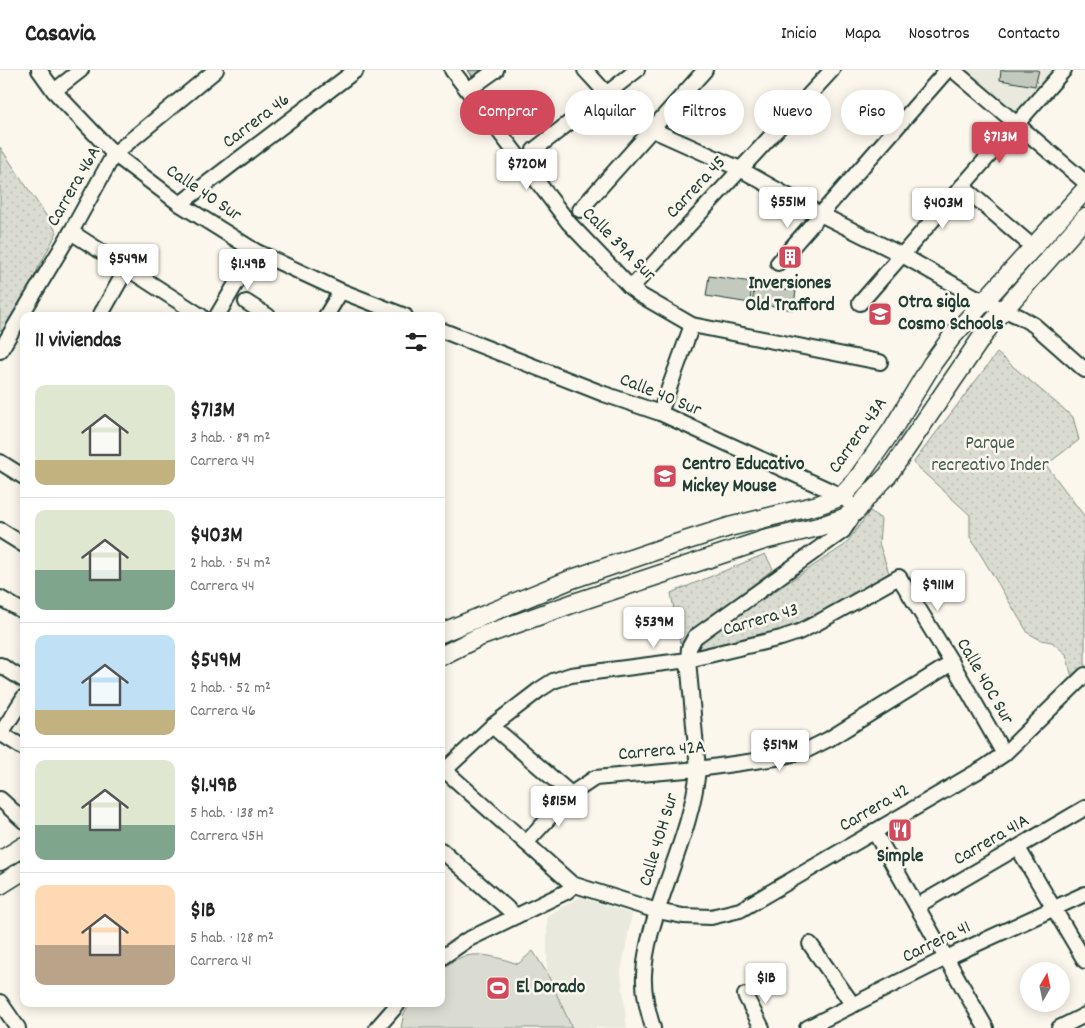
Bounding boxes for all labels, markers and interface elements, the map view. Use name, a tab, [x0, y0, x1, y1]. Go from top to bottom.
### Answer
text: Casavia	[25, 18, 95, 52]
text: Inicio	[781, 22, 817, 47]
text: Mapa	[845, 22, 880, 47]
text: Nosotros	[908, 22, 970, 47]
text: Contacto	[998, 22, 1060, 47]
street label: Carrera 46	[218, 88, 296, 156]
chip: Comprar	[460, 90, 555, 135]
chip: Alquilar	[565, 90, 654, 135]
chip: Filtros	[664, 90, 744, 135]
chip: Nuevo	[754, 90, 831, 135]
chip: Piso	[841, 90, 904, 135]
pin: $713M	[965, 122, 1035, 164]
text: $713M	[983, 126, 1017, 149]
street label: Carrera 46A	[41, 142, 109, 232]
pin: $720M	[492, 148, 562, 191]
street label: Carrera 45	[661, 150, 733, 226]
text: $720M	[507, 153, 547, 176]
street label: Calle 40 Sur	[160, 159, 246, 229]
pin: $551M	[753, 186, 823, 229]
pin: $403M	[908, 188, 978, 230]
text: $551M	[770, 191, 806, 214]
text: $403M	[923, 192, 963, 215]
street label: Calle 39A Sur	[575, 202, 661, 288]
pin: $549M	[93, 244, 163, 286]
building icon: Inversiones Old Trafford	[777, 244, 803, 270]
text: $549M	[109, 248, 147, 271]
pin: $1.49B	[207, 248, 289, 291]
text: $1.49B	[230, 253, 266, 276]
place label: Inversiones Old Trafford	[745, 271, 835, 320]
place label: Otra sigla Cosmo Schools	[898, 290, 1004, 339]
school or university icon: Otra sigla Cosmo Schools	[867, 301, 893, 327]
text: 11 viviendas	[35, 327, 122, 357]
icon: filters	[402, 328, 430, 356]
street label: Calle 40 Sur	[615, 367, 705, 425]
street label: Carrera 43A	[823, 392, 895, 480]
text: $713M	[190, 397, 235, 427]
icon: home	[75, 405, 135, 465]
text: 3 hab. · 89 m²	[190, 427, 270, 450]
park label: Parque recreativo Inder	[931, 431, 1049, 480]
text: Carrera 44	[190, 450, 255, 473]
place label: Centro Educativo Mickey Mouse	[682, 452, 805, 501]
school or university icon: Centro Educativo Mickey Mouse	[652, 463, 678, 489]
text: $403M	[190, 522, 242, 552]
icon: home	[75, 530, 135, 590]
text: 2 hab. · 54 m²	[190, 552, 271, 575]
pin: $911M	[903, 570, 973, 612]
text: $911M	[922, 574, 954, 597]
text: Carrera 44	[190, 575, 255, 598]
street label: Carrera 43	[720, 597, 802, 645]
pin: $539M	[619, 606, 689, 649]
text: $539M	[634, 611, 674, 634]
street label: Calle 40C Sur	[948, 634, 1020, 730]
text: $549M	[190, 647, 241, 677]
icon: home	[75, 655, 135, 715]
text: 2 hab. · 52 m²	[190, 677, 271, 700]
text: Carrera 46	[190, 700, 256, 723]
pin: $519M	[745, 730, 815, 772]
text: $519M	[762, 734, 798, 757]
street label: Carrera 42A	[617, 735, 707, 769]
text: $1.49B	[190, 772, 237, 802]
street label: Carrera 42	[835, 778, 915, 840]
icon: home	[75, 780, 135, 840]
pin: $815M	[524, 786, 594, 828]
text: $815M	[542, 790, 576, 813]
street label: Calle 40H Sur	[633, 790, 687, 890]
text: 5 hab. · 138 m²	[190, 802, 274, 825]
street label: Carrera 41A	[949, 808, 1035, 874]
restaurant icon: Simple	[887, 817, 913, 843]
text: Carrera 45H	[190, 825, 264, 848]
place label: Simple	[877, 844, 923, 871]
text: $1B	[190, 897, 215, 927]
icon: home	[75, 905, 135, 965]
street label: Carrera 41	[898, 915, 976, 971]
text: 5 hab. · 128 m²	[190, 927, 274, 950]
text: Carrera 41	[190, 950, 252, 973]
pin: $1B	[742, 962, 790, 1005]
north arrow	[1020, 962, 1070, 1012]
map controls	[1020, 962, 1070, 1012]
text: $1B	[756, 967, 776, 990]
sports icon: El Dorado	[485, 975, 511, 1001]
place label: El Dorado	[516, 975, 586, 1002]

